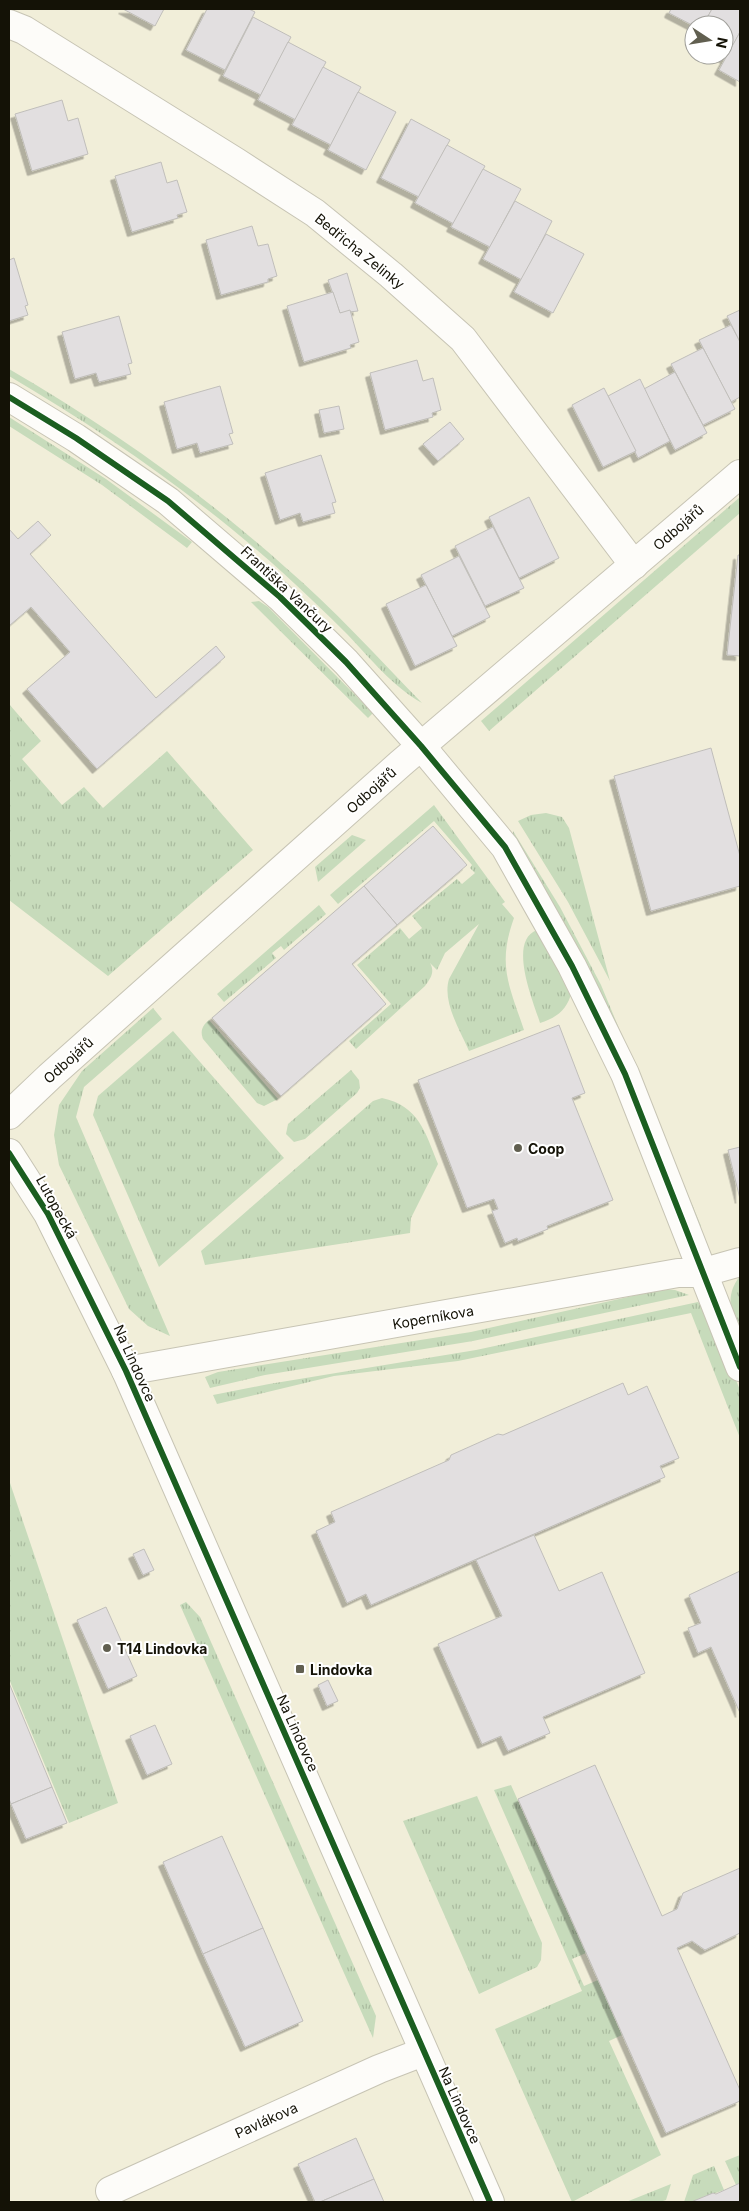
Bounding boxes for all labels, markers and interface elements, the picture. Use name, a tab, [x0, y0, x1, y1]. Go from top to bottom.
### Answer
north arrow	[684, 15, 734, 65]
text: N	[713, 36, 732, 50]
street label: Bedřicha Zelinky	[312, 210, 408, 292]
street label: Odbojářů	[649, 501, 707, 553]
street label: Františka Vančury	[238, 542, 336, 636]
street label: Odbojářů	[343, 763, 399, 817]
street label: Odbojářů	[40, 1033, 96, 1087]
place label: Coop	[528, 1140, 565, 1157]
marker: Coop	[512, 1142, 524, 1154]
street label: Lutopecká	[33, 1173, 81, 1241]
street label: Koperníkova	[391, 1301, 475, 1333]
street label: Na Lindovce	[110, 1322, 160, 1404]
place label: T14 Lindovka	[117, 1640, 207, 1657]
marker: T14 Lindovka	[101, 1642, 113, 1654]
place label: Lindovka	[310, 1661, 372, 1678]
marker: Lindovka	[294, 1663, 306, 1675]
street label: Na Lindovce	[273, 1692, 323, 1774]
street label: Na Lindovce	[435, 2064, 485, 2146]
street label: Pavlákova	[232, 2099, 300, 2141]

